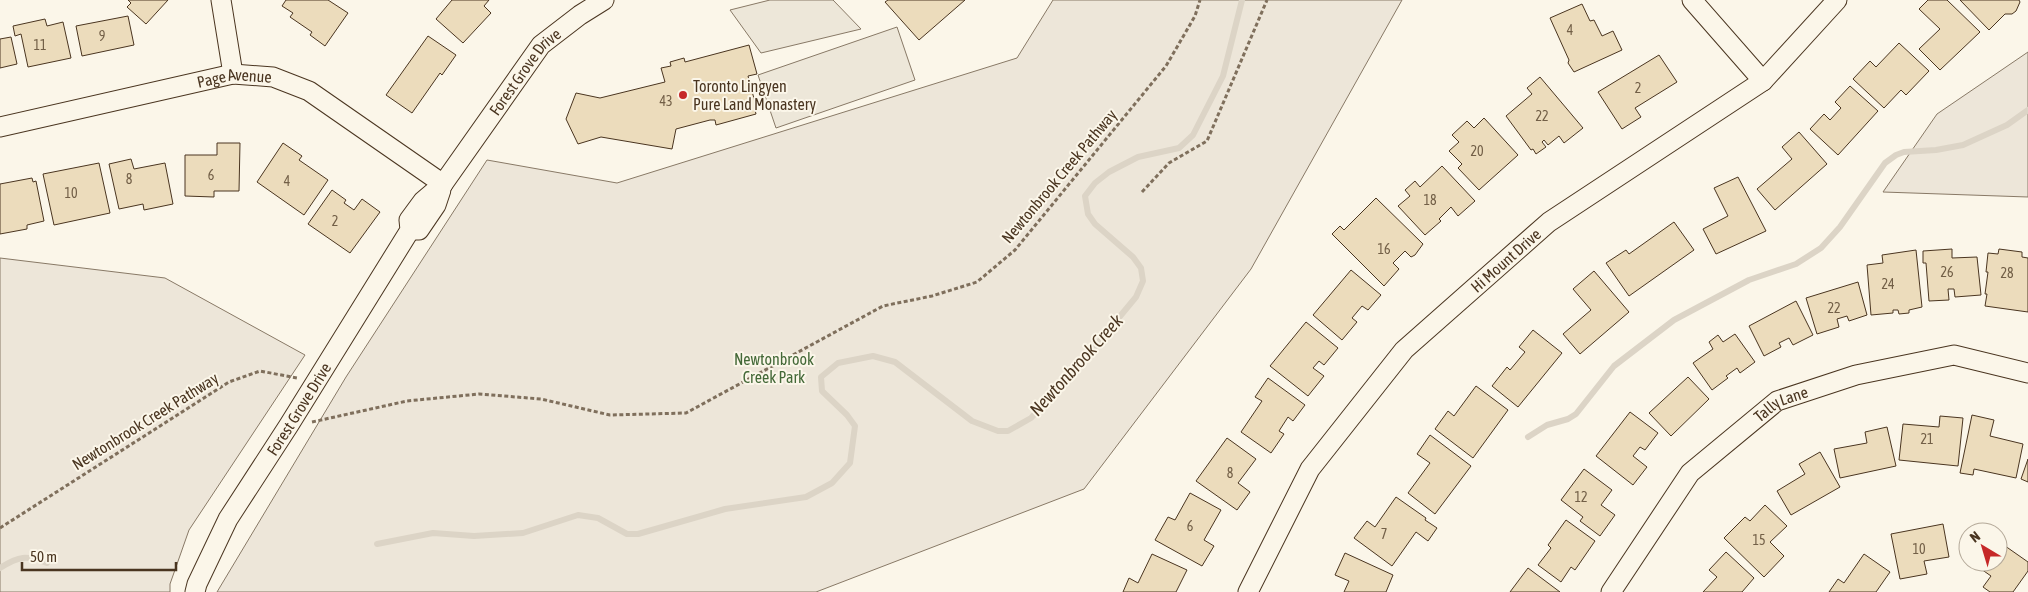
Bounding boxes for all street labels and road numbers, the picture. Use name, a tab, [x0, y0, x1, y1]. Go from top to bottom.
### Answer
street label: Forest Grove Drive	[485, 24, 564, 119]
street label: Page Avenue	[195, 65, 272, 91]
street label: Newtonbrook Creek Pathway	[998, 105, 1121, 247]
street label: Hi Mount Drive	[1467, 225, 1544, 296]
street label: Forest Grove Drive	[263, 359, 334, 459]
street label: Newtonbrook Creek Pathway	[69, 368, 222, 474]
street label: Tally Lane	[1750, 383, 1810, 425]

